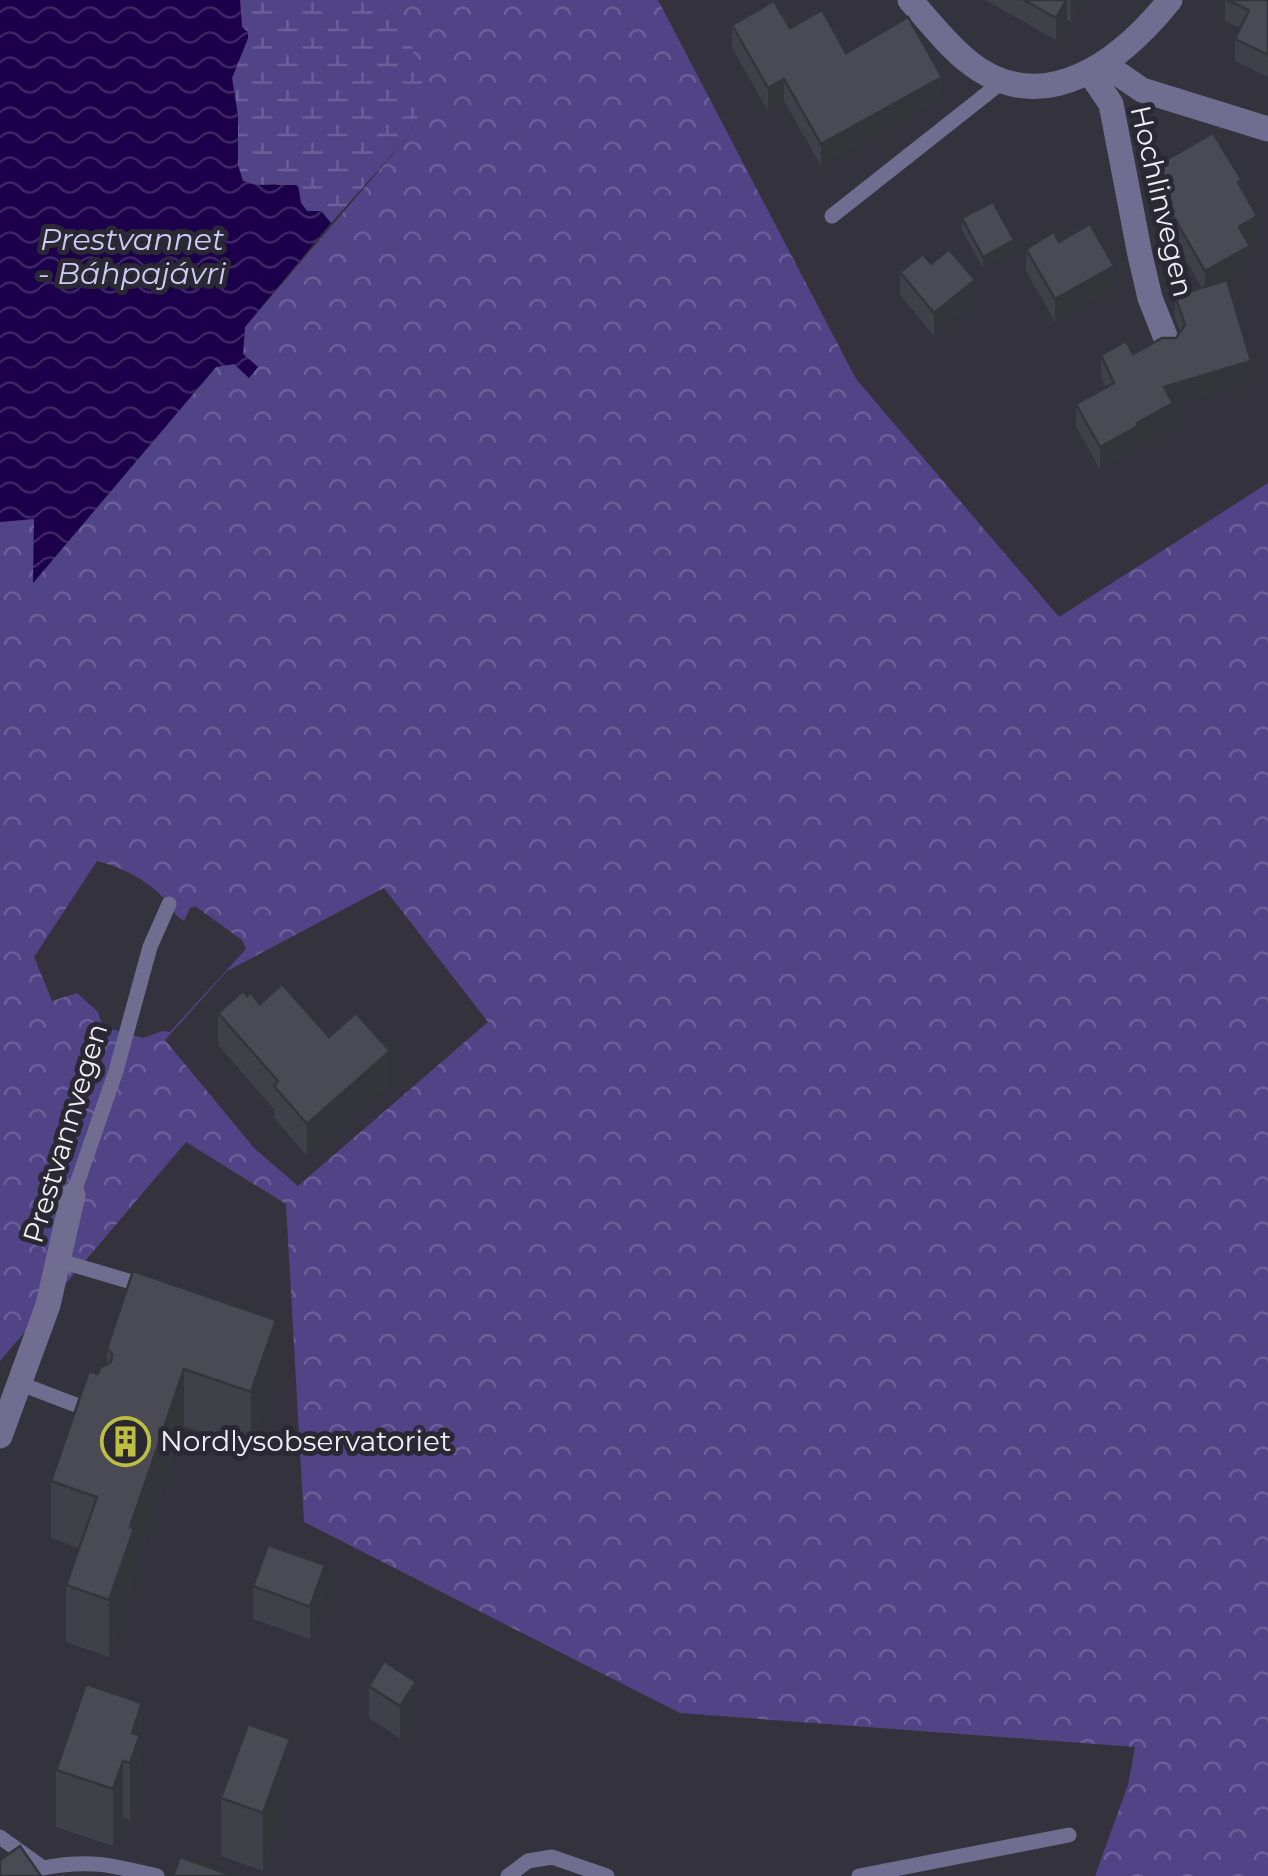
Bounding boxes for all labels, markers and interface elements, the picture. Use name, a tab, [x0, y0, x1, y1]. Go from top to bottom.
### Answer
street label: Hochlinvegen	[1123, 102, 1201, 300]
water label: Prestvannet - Báhpajávri	[38, 221, 227, 292]
street label: Prestvannvegen	[15, 1019, 115, 1247]
building icon: Nordlysobservatoriet	[99, 1415, 151, 1467]
place label: Nordlysobservatoriet	[160, 1424, 451, 1458]

